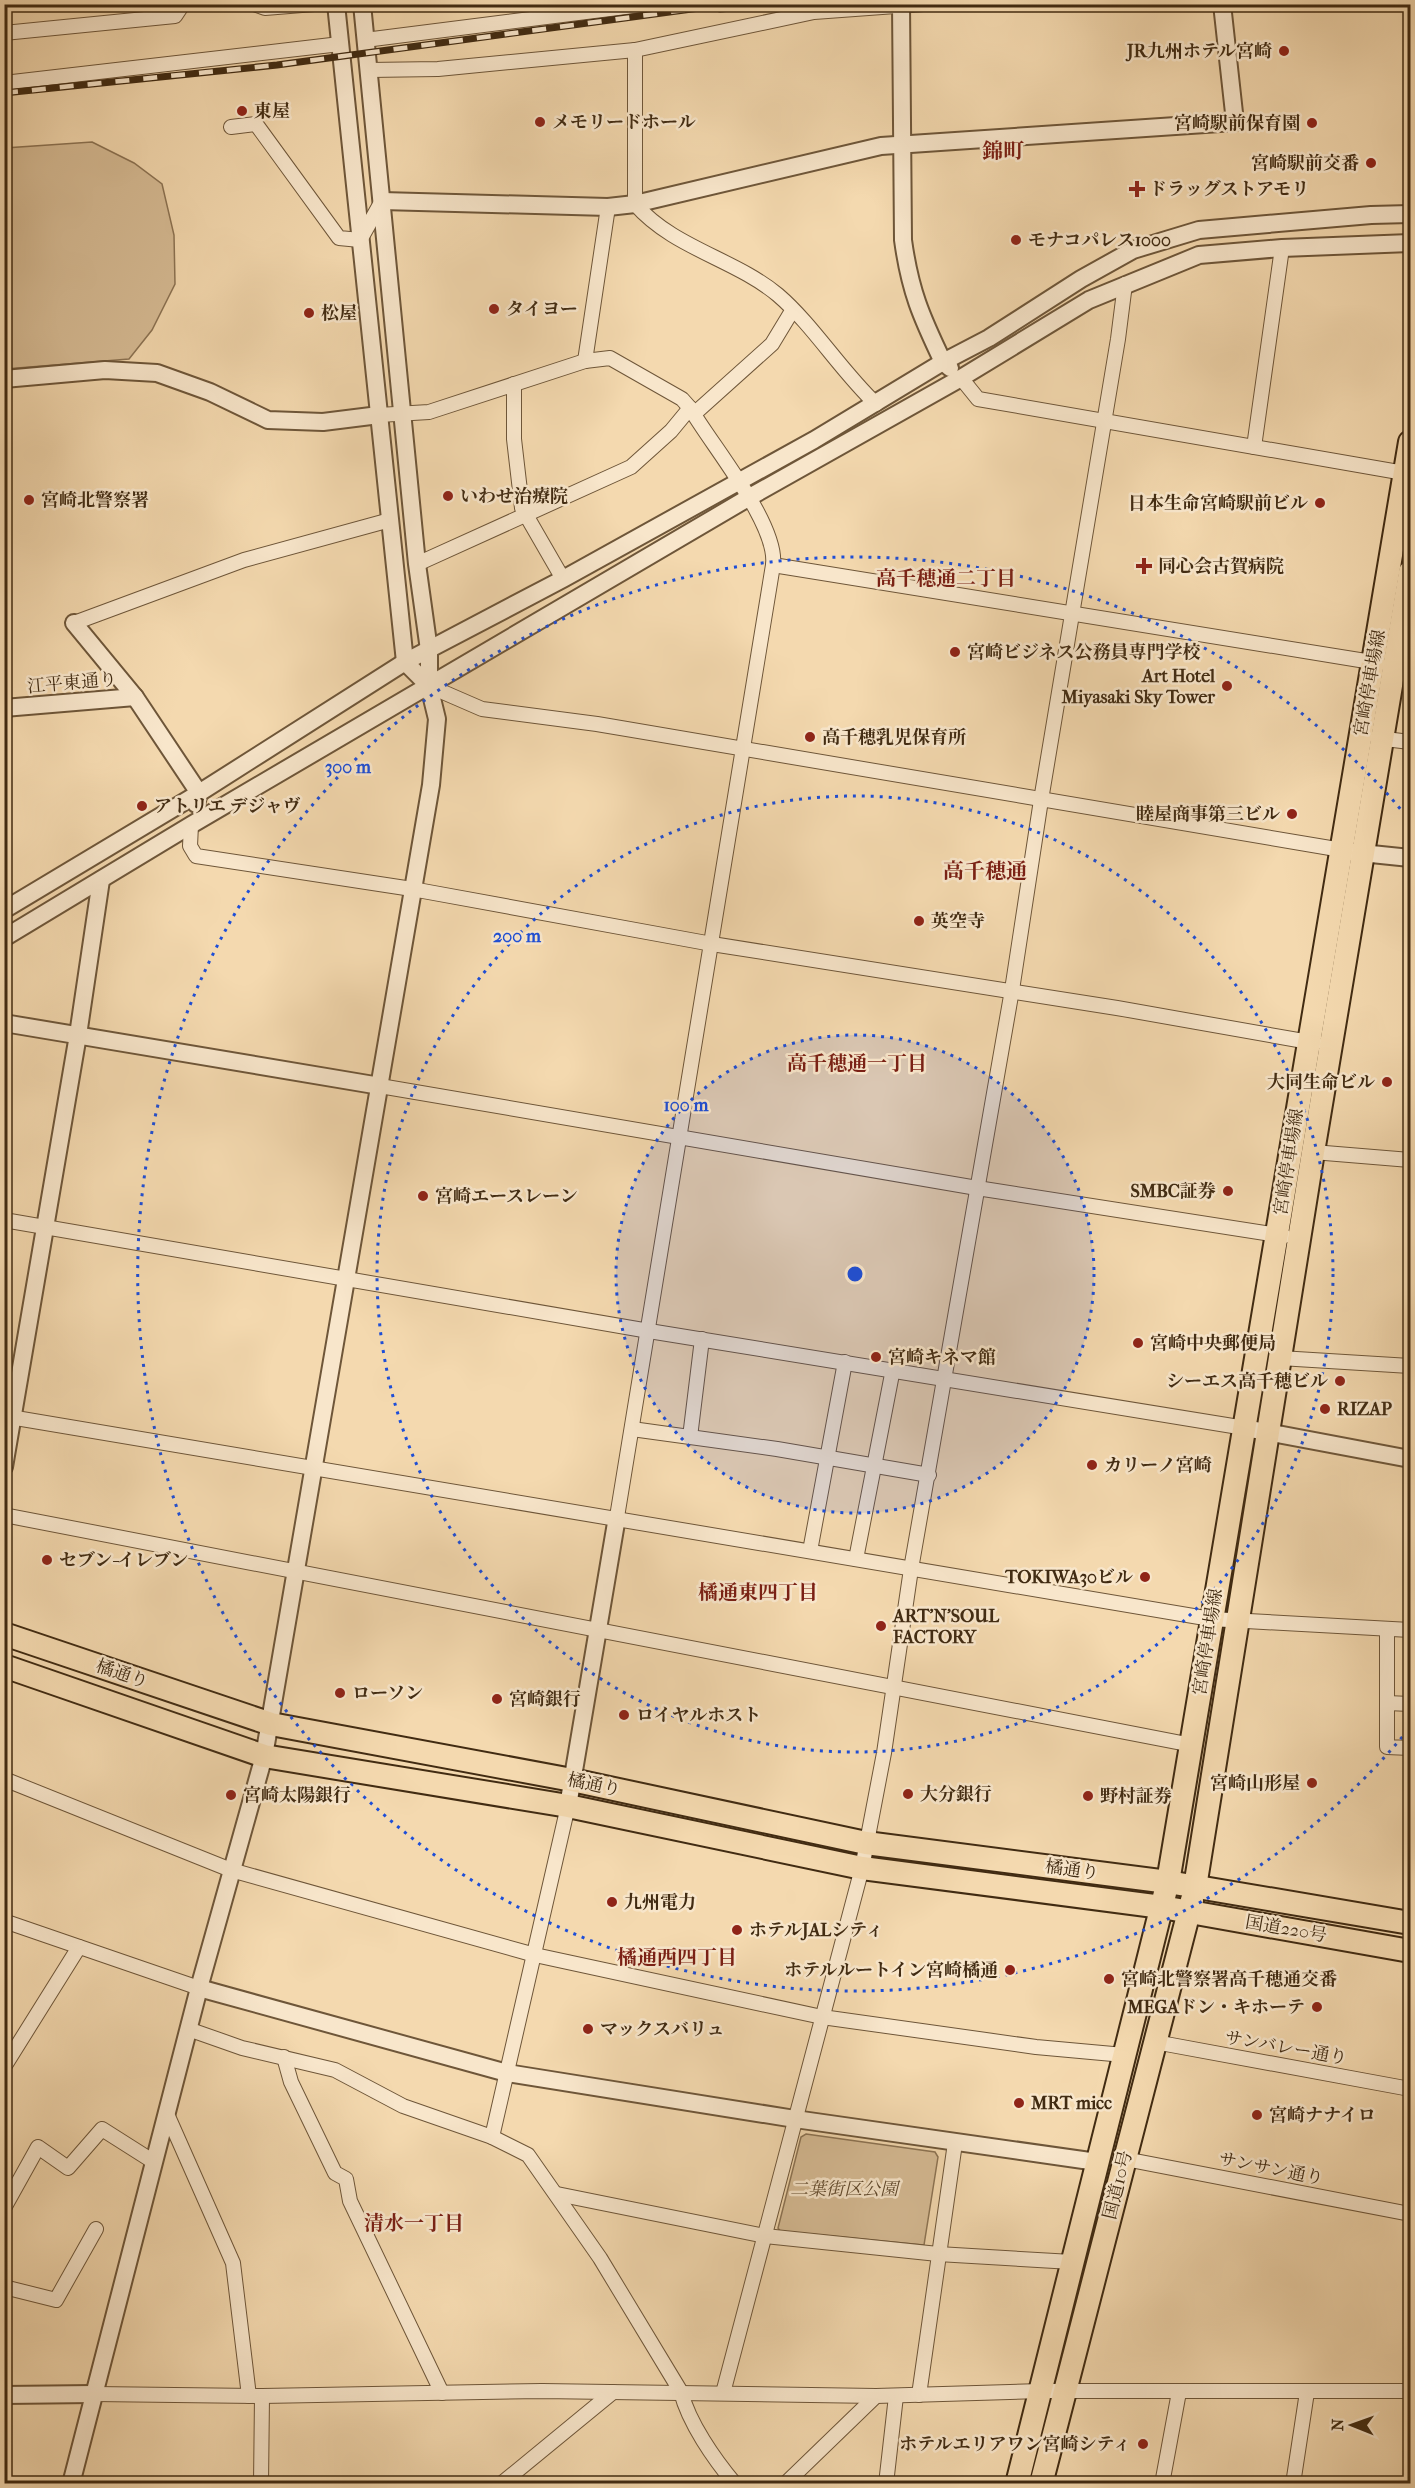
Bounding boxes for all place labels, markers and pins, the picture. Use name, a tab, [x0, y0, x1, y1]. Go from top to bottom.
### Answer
place label: JR九州ホテル宮崎	[1125, 41, 1272, 62]
marker: JR九州ホテル宮崎	[1277, 44, 1291, 58]
place label: 東屋	[254, 101, 290, 122]
marker: 東屋	[235, 104, 249, 118]
place label: メモリードホール	[552, 112, 696, 133]
place label: 宮崎駅前保育園	[1174, 113, 1300, 134]
marker: メモリードホール	[533, 115, 547, 129]
marker: 宮崎駅前保育園	[1305, 116, 1319, 130]
place label: 宮崎駅前交番	[1251, 153, 1359, 174]
marker: 宮崎駅前交番	[1364, 156, 1378, 170]
place label: ドラッグストアモリ	[1149, 179, 1309, 200]
marker: ドラッグストアモリ	[1130, 182, 1144, 196]
place label: モナコパレス1000	[1028, 230, 1171, 251]
marker: モナコパレス1000	[1009, 233, 1023, 247]
place label: タイヨー	[506, 299, 578, 320]
marker: タイヨー	[487, 302, 501, 316]
place label: 松屋	[321, 303, 357, 324]
marker: 松屋	[302, 306, 316, 320]
place label: いわせ治療院	[460, 486, 568, 507]
marker: いわせ治療院	[441, 489, 455, 503]
place label: 宮崎北警察署	[41, 490, 149, 511]
marker: 宮崎北警察署	[22, 493, 36, 507]
place label: 日本生命宮崎駅前ビル	[1128, 493, 1308, 514]
marker: 日本生命宮崎駅前ビル	[1313, 496, 1327, 510]
place label: 同心会古賀病院	[1158, 556, 1284, 577]
marker: 同心会古賀病院	[1135, 557, 1153, 575]
place label: 宮崎ビジネス公務員専門学校	[967, 642, 1200, 663]
marker: 宮崎ビジネス公務員専門学校	[948, 645, 962, 659]
place label: Art Hotel Miyasaki Sky Tower	[1061, 666, 1216, 708]
marker: Art Hotel Miyasaki Sky Tower	[1220, 679, 1234, 693]
place label: 高千穂乳児保育所	[822, 727, 966, 748]
marker: 高千穂乳児保育所	[803, 730, 817, 744]
place label: アトリエ デジャヴ	[154, 796, 301, 817]
marker: アトリエ デジャヴ	[135, 799, 149, 813]
place label: 睦屋商事第三ビル	[1136, 804, 1280, 825]
marker: 睦屋商事第三ビル	[1285, 807, 1299, 821]
place label: 英空寺	[931, 911, 985, 932]
marker: 英空寺	[912, 914, 926, 928]
place label: 大同生命ビル	[1267, 1072, 1375, 1093]
marker: 大同生命ビル	[1380, 1075, 1394, 1089]
place label: SMBC証券	[1130, 1181, 1216, 1202]
marker: SMBC証券	[1221, 1184, 1235, 1198]
place label: 宮崎エースレーン	[435, 1186, 578, 1207]
marker: 宮崎エースレーン	[416, 1189, 430, 1203]
centre of rings	[845, 1264, 865, 1284]
place label: 宮崎中央郵便局	[1150, 1333, 1276, 1354]
marker: 宮崎中央郵便局	[1131, 1336, 1145, 1350]
place label: 宮崎キネマ館	[888, 1347, 996, 1368]
marker: 宮崎キネマ館	[869, 1350, 883, 1364]
place label: シーエス高千穂ビル	[1166, 1371, 1328, 1392]
marker: シーエス高千穂ビル	[1333, 1374, 1347, 1388]
place label: RIZAP	[1337, 1399, 1392, 1420]
marker: RIZAP	[1318, 1402, 1332, 1416]
place label: カリーノ宮崎	[1104, 1455, 1212, 1476]
marker: カリーノ宮崎	[1085, 1458, 1099, 1472]
place label: セブン-イレブン	[59, 1550, 188, 1571]
marker: セブン-イレブン	[40, 1553, 54, 1567]
place label: TOKIWA30ビル	[1004, 1567, 1133, 1588]
marker: TOKIWA30ビル	[1138, 1570, 1152, 1584]
place label: ART'N'SOUL FACTORY	[892, 1606, 1000, 1648]
marker: ART'N'SOUL FACTORY	[874, 1619, 888, 1633]
place label: ローソン	[352, 1683, 423, 1704]
marker: ローソン	[333, 1686, 347, 1700]
place label: 宮崎銀行	[509, 1689, 581, 1710]
marker: 宮崎銀行	[490, 1692, 504, 1706]
place label: ロイヤルホスト	[636, 1705, 761, 1726]
marker: ロイヤルホスト	[617, 1708, 631, 1722]
place label: 宮崎山形屋	[1210, 1773, 1300, 1794]
marker: 宮崎山形屋	[1305, 1776, 1319, 1790]
place label: 大分銀行	[920, 1784, 992, 1805]
place label: 宮崎太陽銀行	[243, 1785, 351, 1806]
place label: 野村証券	[1100, 1786, 1172, 1807]
marker: 大分銀行	[901, 1787, 915, 1801]
marker: 宮崎太陽銀行	[224, 1788, 238, 1802]
marker: 野村証券	[1081, 1789, 1095, 1803]
place label: 九州電力	[624, 1892, 696, 1913]
marker: 九州電力	[605, 1895, 619, 1909]
place label: ホテルJALシティ	[749, 1920, 884, 1941]
marker: ホテルJALシティ	[730, 1923, 744, 1937]
place label: ホテルルートイン宮崎橘通	[784, 1960, 998, 1981]
marker: ホテルルートイン宮崎橘通	[1003, 1963, 1017, 1977]
place label: 宮崎北警察署高千穂通交番	[1121, 1969, 1337, 1990]
marker: 宮崎北警察署高千穂通交番	[1102, 1972, 1116, 1986]
place label: MEGAドン・キホーテ	[1126, 1997, 1305, 2018]
marker: MEGAドン・キホーテ	[1310, 2000, 1324, 2014]
place label: マックスバリュ	[600, 2019, 725, 2040]
marker: マックスバリュ	[581, 2022, 595, 2036]
place label: MRT micc	[1030, 2093, 1112, 2114]
marker: MRT micc	[1012, 2096, 1026, 2110]
place label: 宮崎ナナイロ	[1269, 2105, 1376, 2126]
marker: 宮崎ナナイロ	[1250, 2108, 1264, 2122]
place label: ホテルエリアワン宮崎シティ	[899, 2434, 1131, 2455]
marker: ホテルエリアワン宮崎シティ	[1136, 2437, 1150, 2451]

